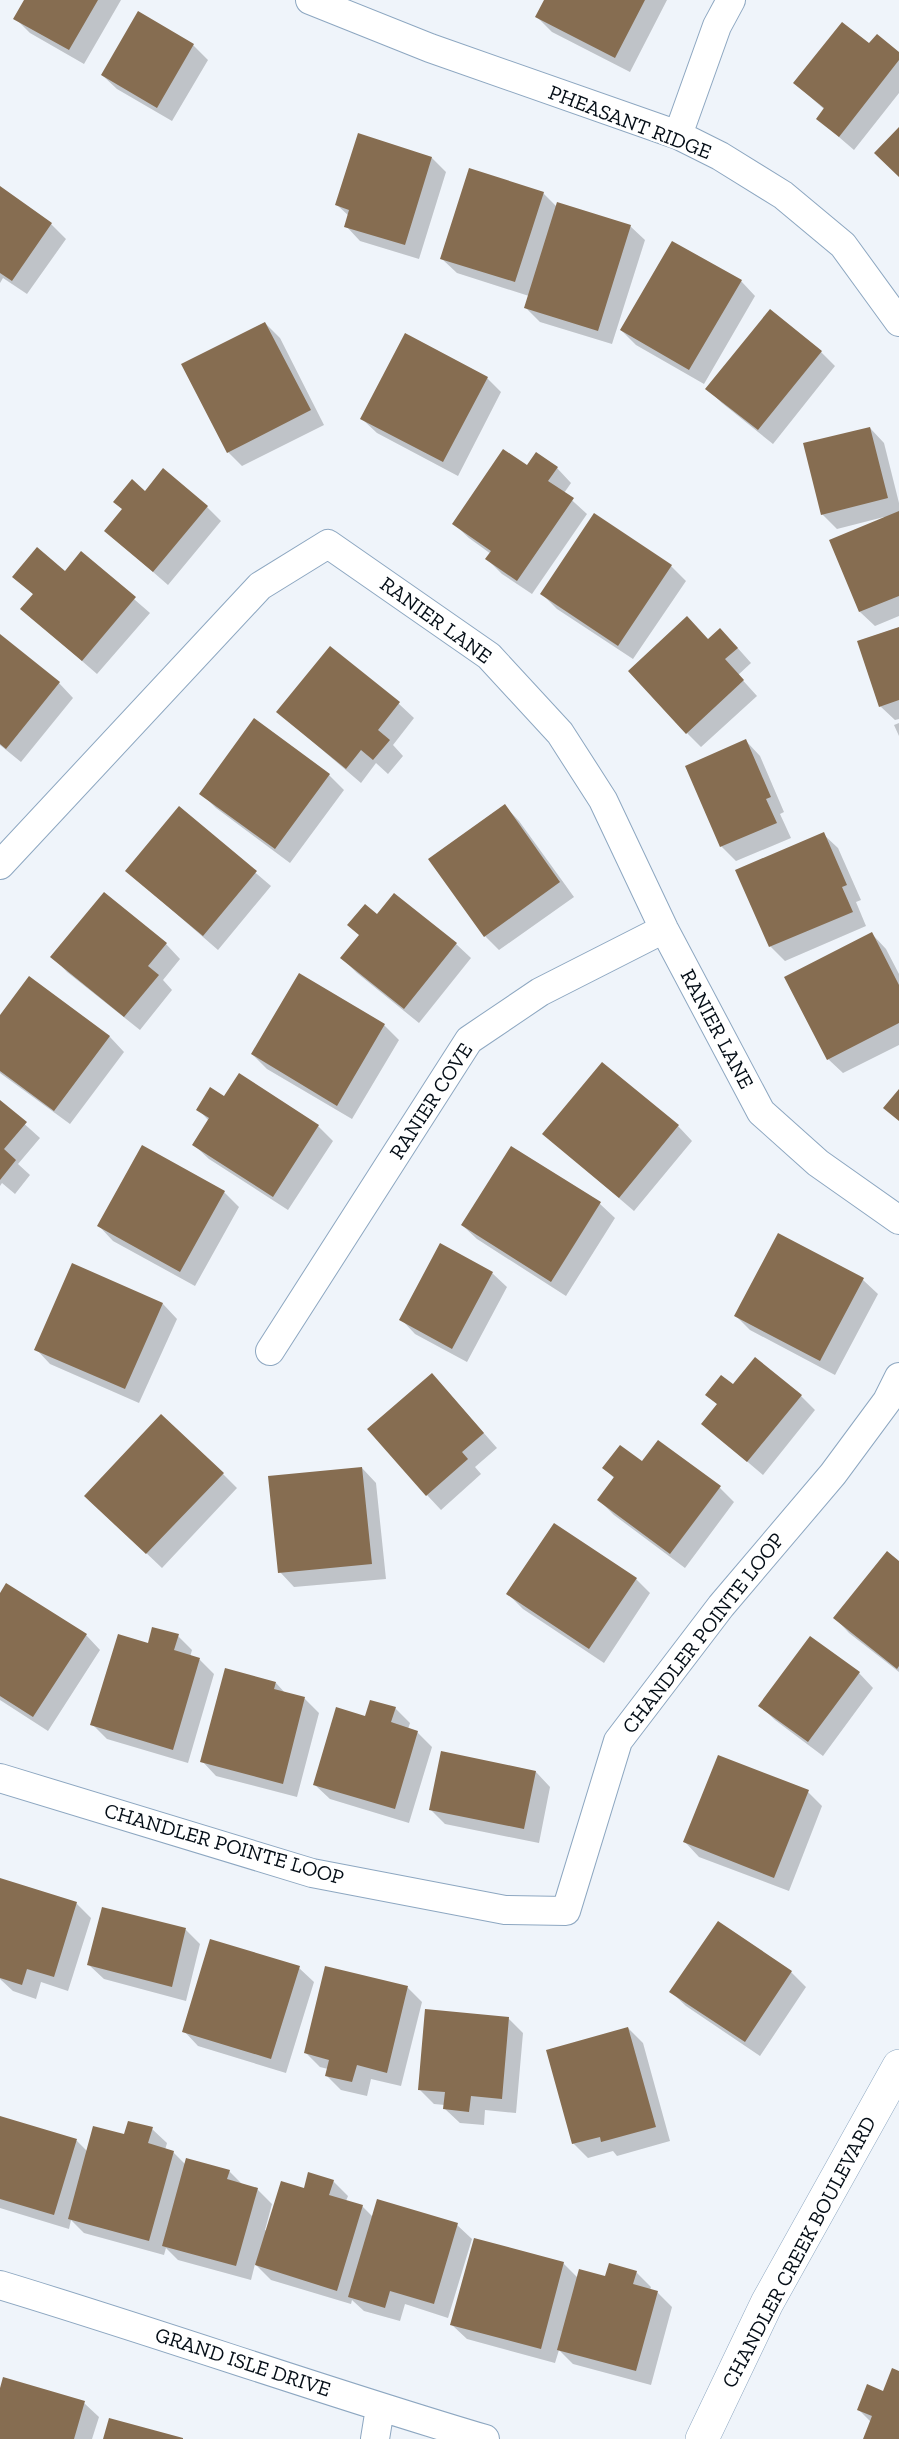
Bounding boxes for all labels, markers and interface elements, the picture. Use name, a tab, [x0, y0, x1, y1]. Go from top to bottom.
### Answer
street label: PHEASANT RIDGE	[545, 79, 715, 164]
street label: RANIER LANE	[376, 571, 497, 668]
street label: RANIER LANE	[675, 965, 759, 1093]
street label: RANIER COVE	[384, 1038, 477, 1163]
street label: CHANDLER POINTE LOOP	[616, 1527, 789, 1738]
street label: CHANDLER POINTE LOOP	[102, 1797, 347, 1890]
street label: CHANDLER CREEK BOULEVARD	[716, 2112, 881, 2392]
street label: GRAND ISLE DRIVE	[152, 2321, 334, 2402]

